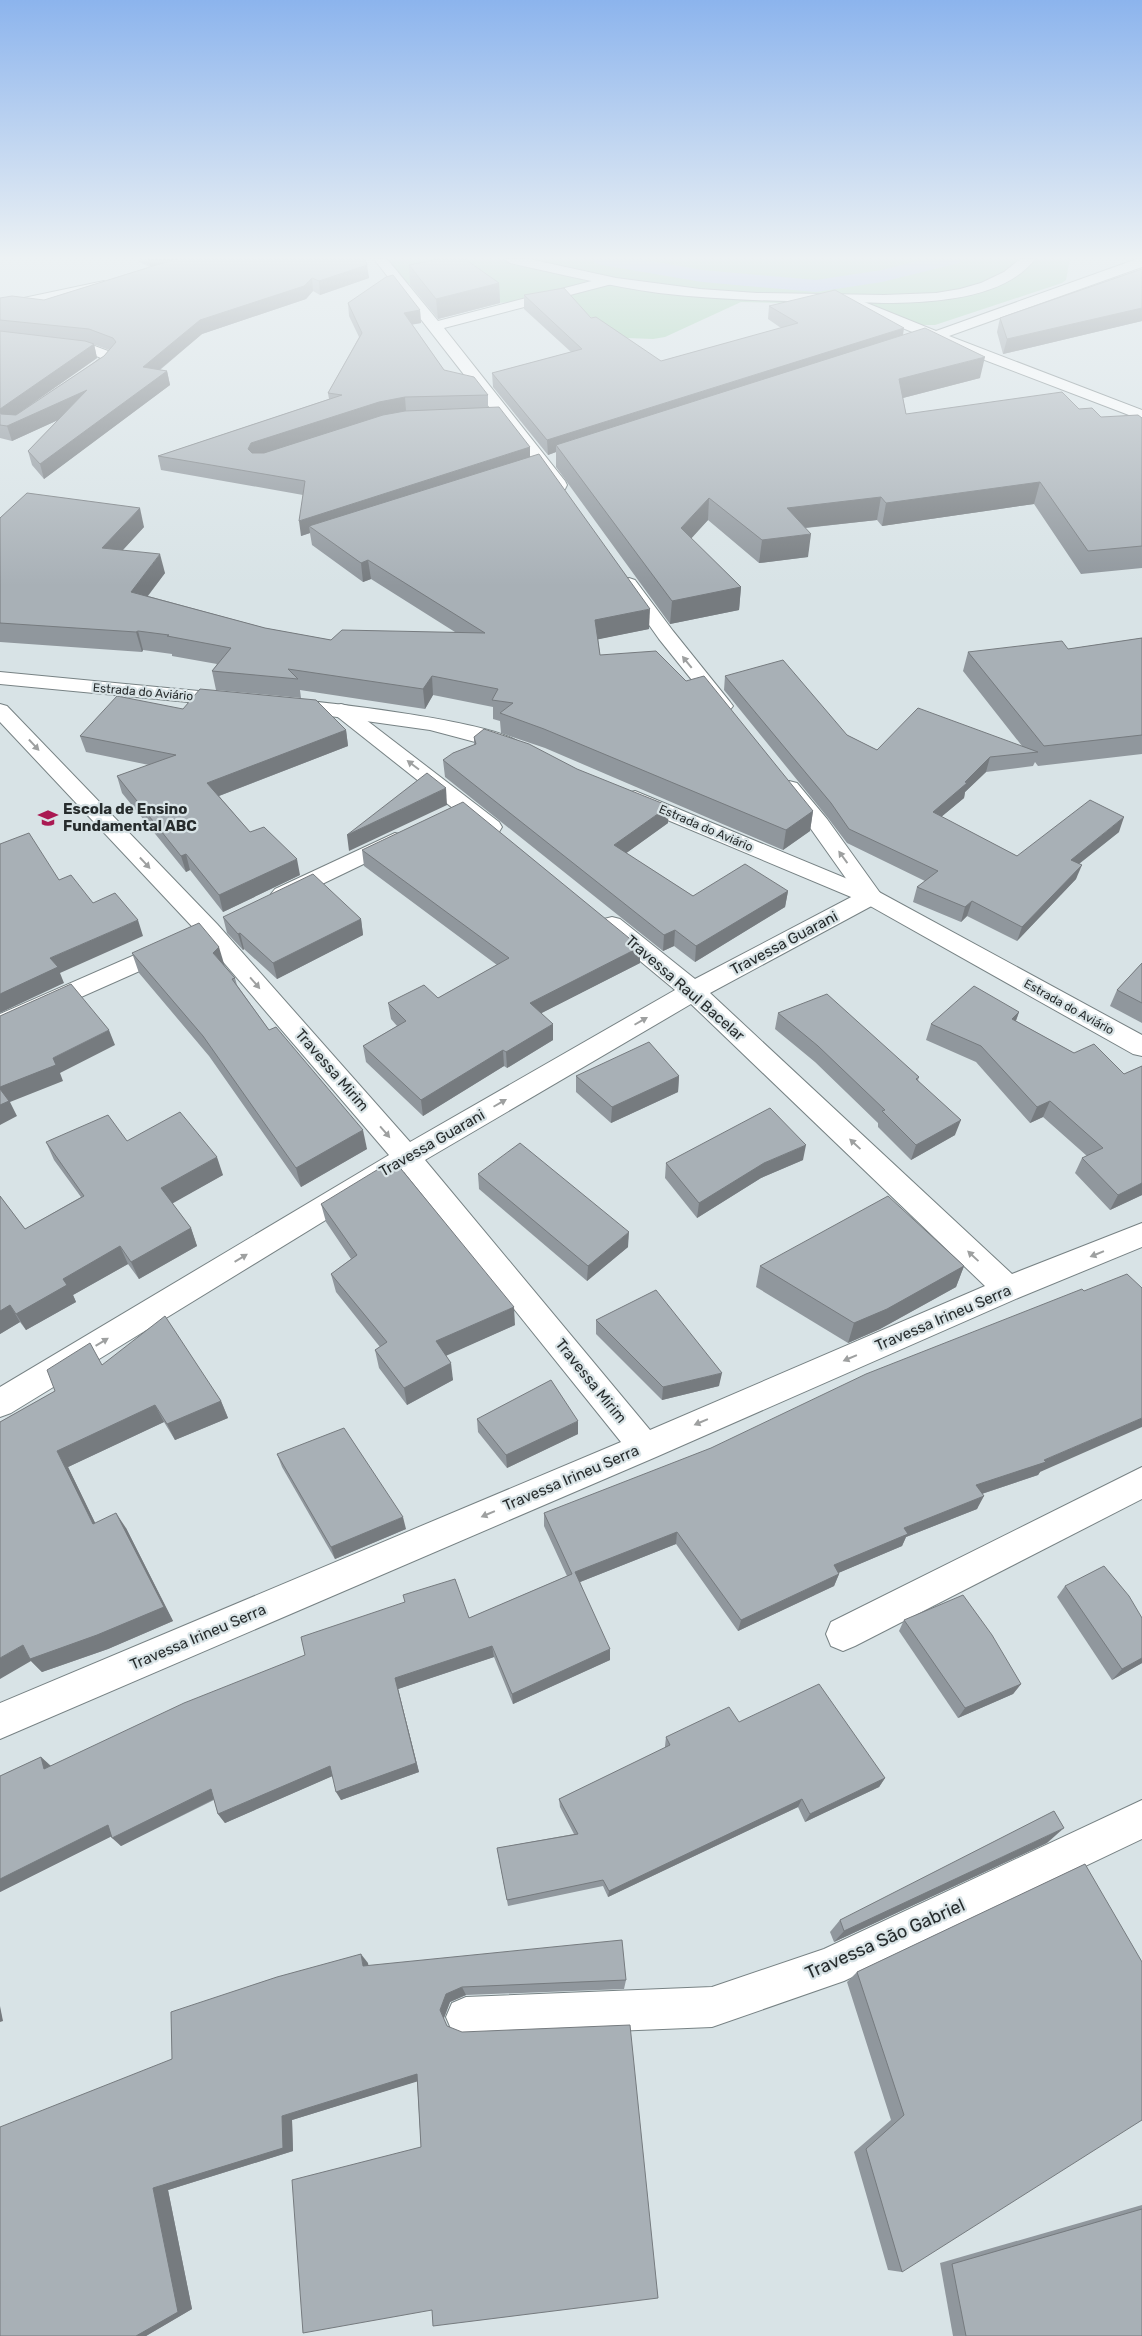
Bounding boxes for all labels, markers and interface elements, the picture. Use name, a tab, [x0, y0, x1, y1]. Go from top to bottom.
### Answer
one-way arrow	[682, 656, 693, 669]
street label: Estrada do Aviário	[92, 681, 194, 703]
one-way arrow	[27, 739, 39, 751]
one-way arrow	[407, 760, 420, 771]
place label: Escola de Ensino Fundamental ABC	[63, 800, 197, 835]
street label: Estrada do Aviário	[657, 802, 755, 854]
school or university icon: Escola de Ensino Fundamental ABC	[37, 807, 59, 829]
one-way arrow	[838, 851, 848, 864]
one-way arrow	[139, 857, 151, 869]
street label: Travessa Guarani	[727, 907, 841, 979]
street label: Travessa Raul Bacelar	[622, 931, 748, 1045]
street label: Estrada do Aviário	[1022, 976, 1117, 1038]
one-way arrow	[249, 977, 261, 989]
one-way arrow	[634, 1017, 648, 1026]
street label: Travessa Mirim	[291, 1025, 373, 1115]
one-way arrow	[494, 1098, 507, 1107]
street label: Travessa Guarani	[376, 1105, 488, 1181]
one-way arrow	[379, 1125, 391, 1137]
one-way arrow	[849, 1138, 861, 1150]
one-way arrow	[967, 1250, 979, 1262]
one-way arrow	[1090, 1250, 1104, 1258]
one-way arrow	[234, 1253, 247, 1262]
street label: Travessa Irineu Serra	[872, 1281, 1014, 1355]
street label: Travessa Mirim	[552, 1335, 630, 1427]
one-way arrow	[95, 1337, 108, 1346]
one-way arrow	[843, 1354, 857, 1362]
one-way arrow	[694, 1419, 708, 1427]
street label: Travessa Irineu Serra	[500, 1441, 642, 1515]
one-way arrow	[481, 1510, 495, 1518]
street label: Travessa Irineu Serra	[127, 1600, 269, 1674]
street label: Travessa São Gabriel	[802, 1894, 968, 1984]

